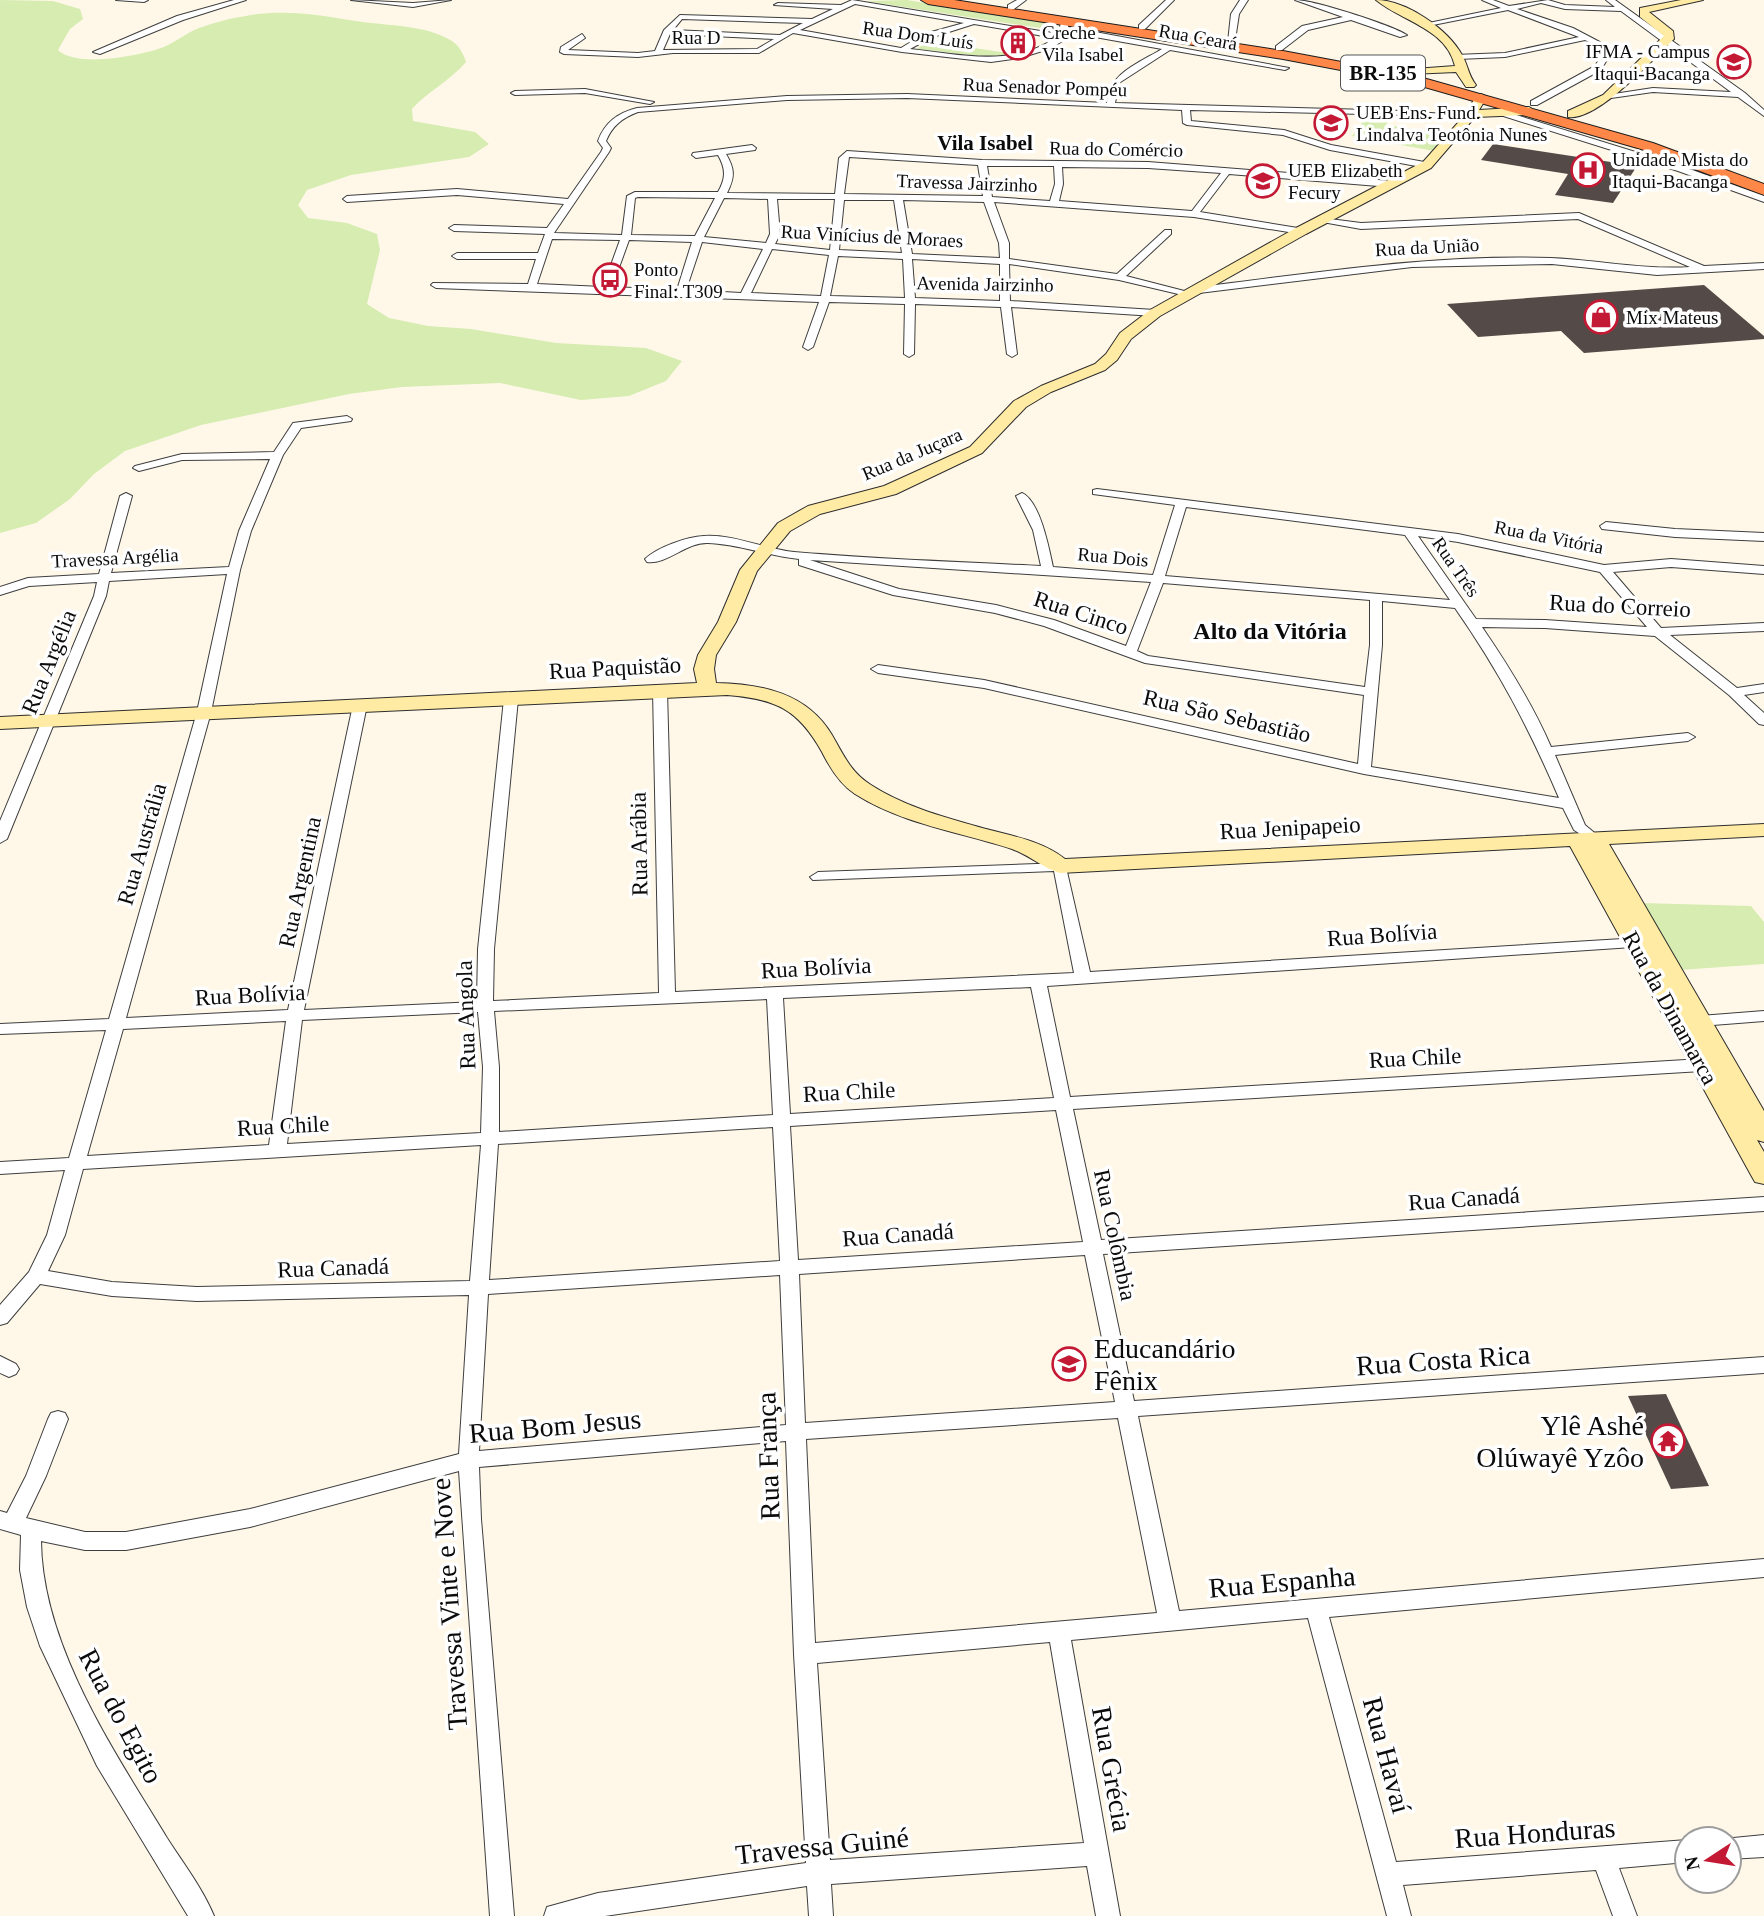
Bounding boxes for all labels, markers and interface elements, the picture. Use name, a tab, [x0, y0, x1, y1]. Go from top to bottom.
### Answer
street label: Rua Dom Luís	[861, 17, 975, 53]
street label: Rua Ceará	[1157, 20, 1240, 54]
place label: Creche Vila Isabel	[1042, 22, 1124, 65]
building icon: Creche Vila Isabel	[999, 24, 1037, 62]
street label: Rua D	[671, 27, 721, 48]
place label: IFMA - Campus Itaqui-Bacanga	[1585, 41, 1711, 84]
school or university icon: IFMA - Campus Itaqui-Bacanga	[1715, 43, 1753, 81]
road number: BR-135	[1341, 56, 1425, 90]
street label: Rua Senador Pompéu	[962, 74, 1128, 100]
place label: UEB Ens. Fund. Lindalva Teotônia Nunes	[1356, 102, 1547, 145]
school or university icon: UEB Ens. Fund. Lindalva Teotônia Nunes	[1312, 104, 1350, 142]
district label: Vila Isabel	[937, 131, 1033, 155]
street label: Rua do Comércio	[1049, 137, 1183, 161]
place label: Unidade Mista do Itaqui-Bacanga	[1612, 149, 1748, 192]
hospital icon: Unidade Mista do Itaqui-Bacanga	[1569, 151, 1607, 189]
place label: UEB Elizabeth Fecury	[1288, 160, 1403, 203]
school or university icon: UEB Elizabeth Fecury	[1244, 162, 1282, 200]
street label: Travessa Jairzinho	[896, 170, 1038, 196]
street label: Rua Vinícius de Moraes	[780, 221, 964, 251]
street label: Rua da União	[1374, 234, 1480, 260]
place label: Ponto Final: T309	[634, 259, 723, 302]
bus stop icon: Ponto Final: T309	[591, 261, 629, 299]
street label: Avenida Jairzinho	[916, 272, 1054, 296]
shop icon: Mix Mateus	[1582, 298, 1620, 336]
place label: Mix Mateus	[1626, 307, 1718, 328]
street label: Rua da Juçara	[859, 423, 966, 484]
street label: Rua da Vitória	[1493, 516, 1606, 558]
street label: Rua Três	[1428, 533, 1484, 601]
street label: Rua Dois	[1077, 543, 1149, 571]
street label: Travessa Argélia	[51, 544, 180, 572]
street label: Rua Cinco	[1031, 586, 1131, 640]
street label: Rua do Correio	[1549, 590, 1691, 622]
street label: Rua Argélia	[17, 606, 81, 718]
district label: Alto da Vitória	[1193, 618, 1347, 644]
street label: Rua Paquistão	[548, 652, 682, 684]
street label: Rua São Sebastião	[1141, 685, 1313, 747]
street label: Rua Austrália	[113, 780, 171, 908]
street label: Rua Arábia	[626, 792, 652, 896]
street label: Rua Jenipapeio	[1219, 812, 1361, 844]
street label: Rua Argentina	[274, 814, 326, 950]
street label: Rua Bolívia	[1326, 919, 1438, 951]
street label: Rua da Dinamarca	[1618, 927, 1722, 1089]
street label: Rua Bolívia	[760, 953, 872, 983]
street label: Rua Angola	[452, 960, 480, 1070]
street label: Rua Bolívia	[194, 980, 306, 1010]
street label: Rua Chile	[1368, 1043, 1462, 1073]
street label: Rua Chile	[802, 1077, 896, 1107]
street label: Rua Chile	[236, 1111, 330, 1141]
street label: Rua Colômbia	[1089, 1167, 1141, 1303]
street label: Rua Canadá	[1407, 1183, 1521, 1215]
street label: Rua Canadá	[841, 1219, 955, 1251]
street label: Rua Canadá	[277, 1254, 389, 1282]
place label: Educandário Fênix	[1094, 1333, 1236, 1396]
street label: Rua Costa Rica	[1355, 1338, 1532, 1382]
school or university icon: Educandário Fênix	[1050, 1345, 1088, 1383]
street label: Rua França	[750, 1391, 786, 1521]
street label: Rua Bom Jesus	[468, 1403, 642, 1449]
place label: Ylê Ashé Olúwayê Yzôo	[1476, 1410, 1644, 1473]
temple icon: Ylê Ashé Olúwayê Yzôo	[1649, 1422, 1687, 1460]
street label: Travessa Vinte e Nove	[425, 1477, 473, 1731]
street label: Rua Espanha	[1207, 1560, 1357, 1604]
street label: Rua do Egito	[73, 1643, 169, 1789]
street label: Rua Havaí	[1357, 1694, 1417, 1817]
street label: Rua Grécia	[1086, 1704, 1138, 1835]
street label: Rua Honduras	[1454, 1812, 1616, 1854]
street label: Travessa Guiné	[734, 1821, 910, 1871]
north arrow	[1673, 1825, 1743, 1895]
text: N	[1680, 1854, 1704, 1872]

